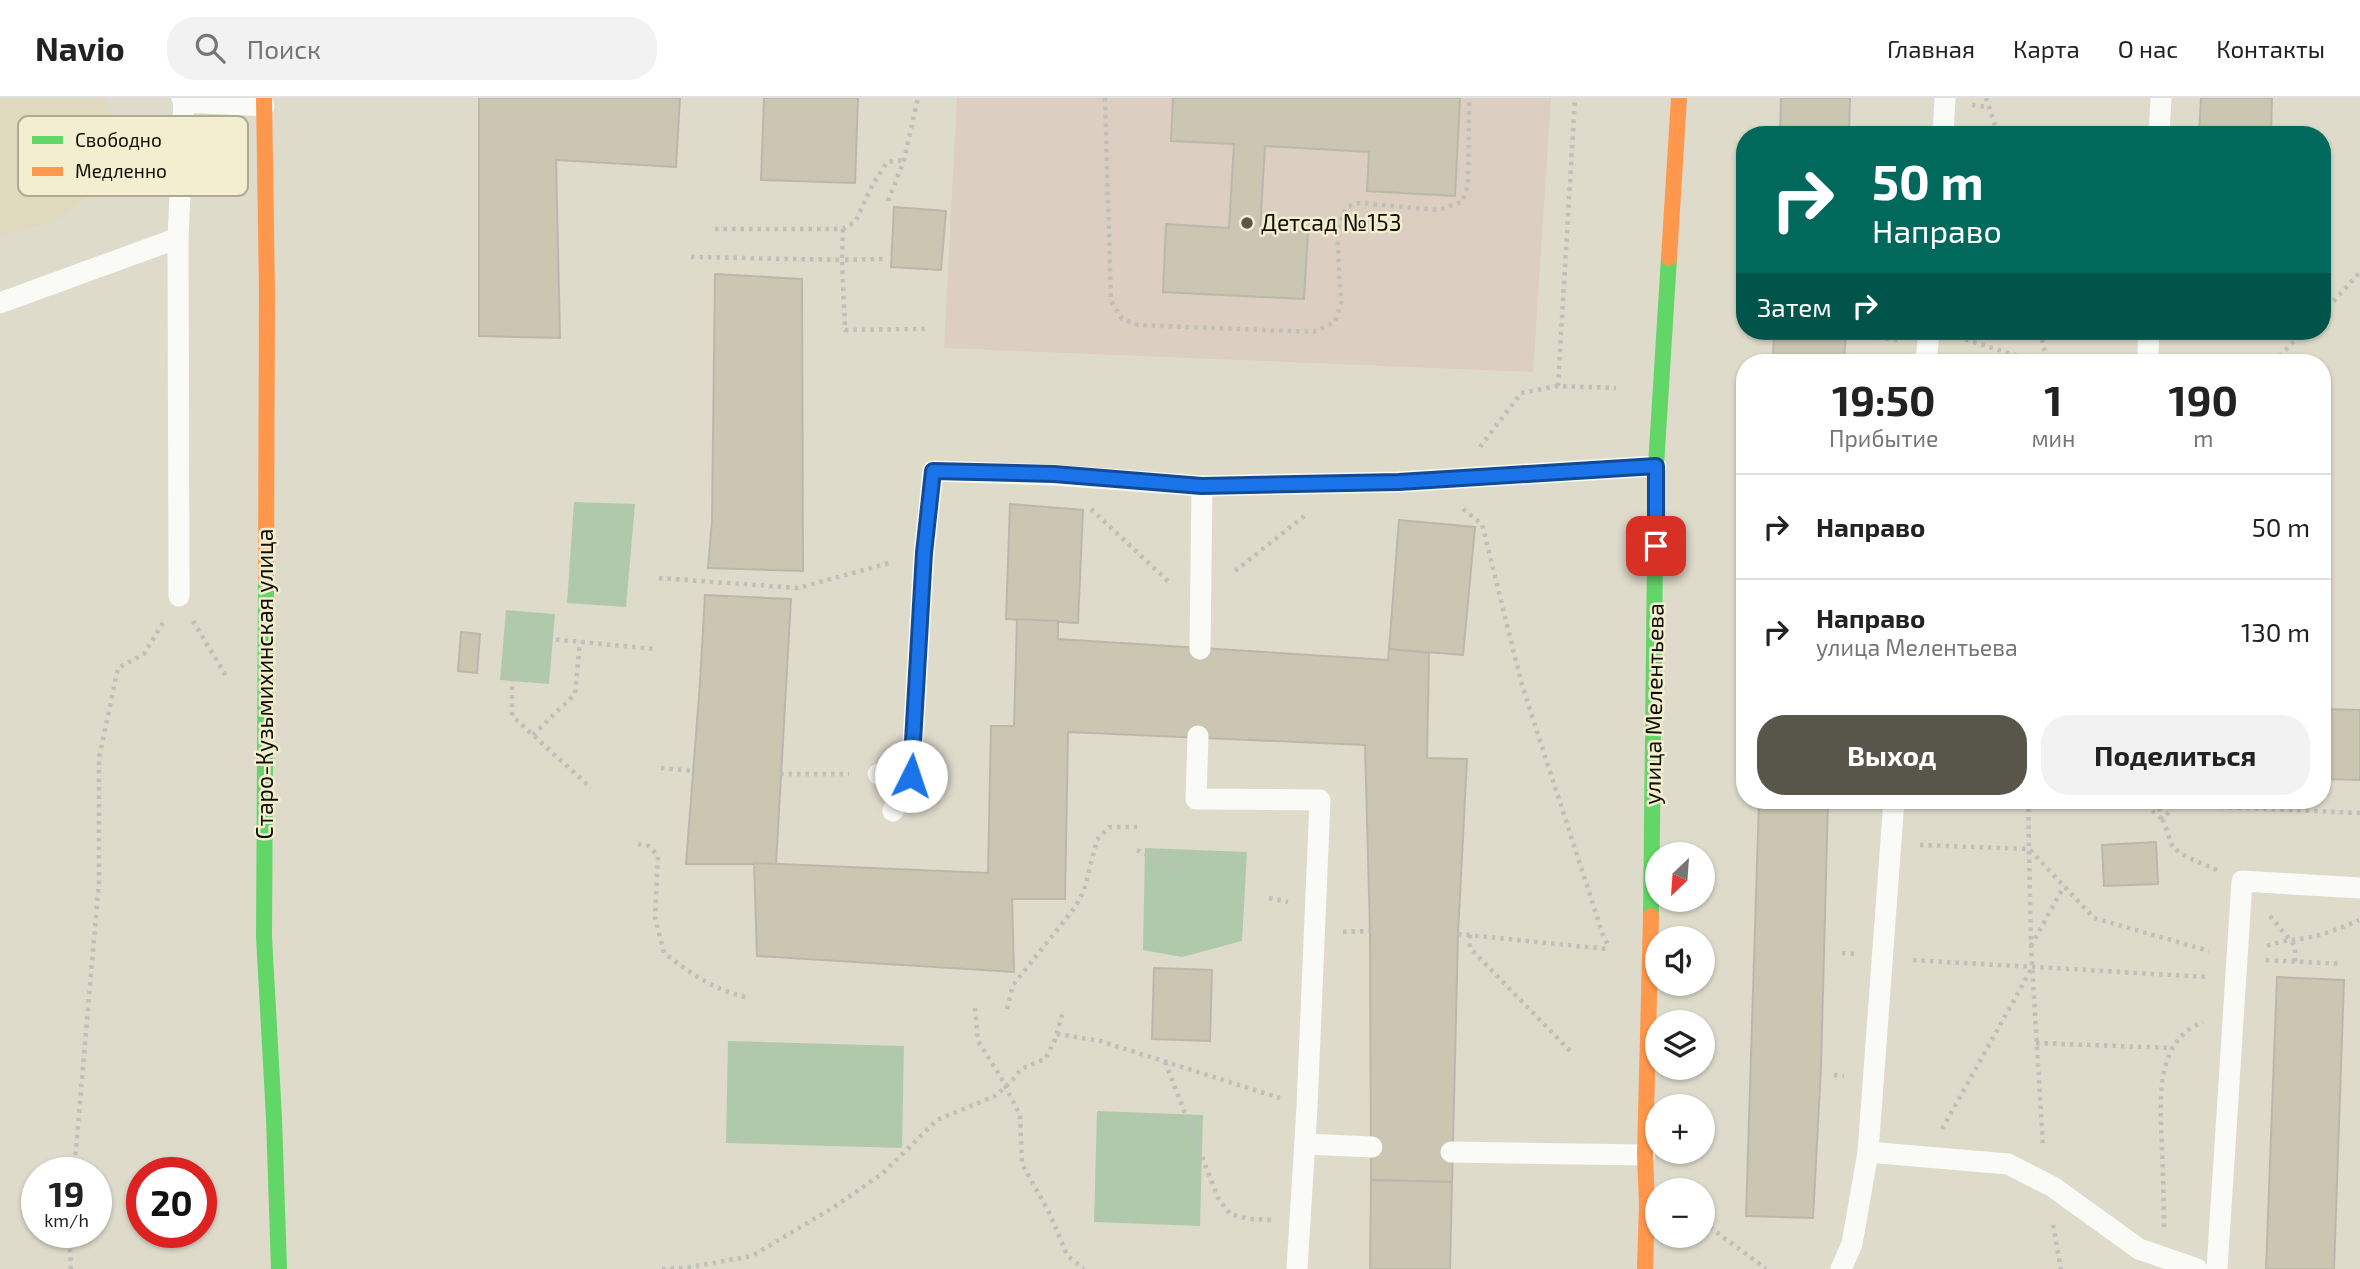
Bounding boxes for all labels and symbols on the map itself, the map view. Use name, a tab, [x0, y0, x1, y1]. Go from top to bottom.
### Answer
legend	[18, 116, 248, 196]
text: Свободно	[75, 128, 162, 151]
text: Медленно	[75, 159, 167, 182]
place label: Детсад №153	[1261, 208, 1401, 236]
marker: Детсад №153	[1239, 215, 1255, 231]
pin	[1626, 516, 1686, 576]
street label: Старо-Кузьмихинская улица	[250, 529, 279, 839]
street label: улица Мелентьева	[1637, 603, 1670, 805]
position arrow	[874, 739, 948, 813]
north arrow	[1645, 842, 1715, 912]
speed limit sign: 20	[126, 1157, 217, 1248]

